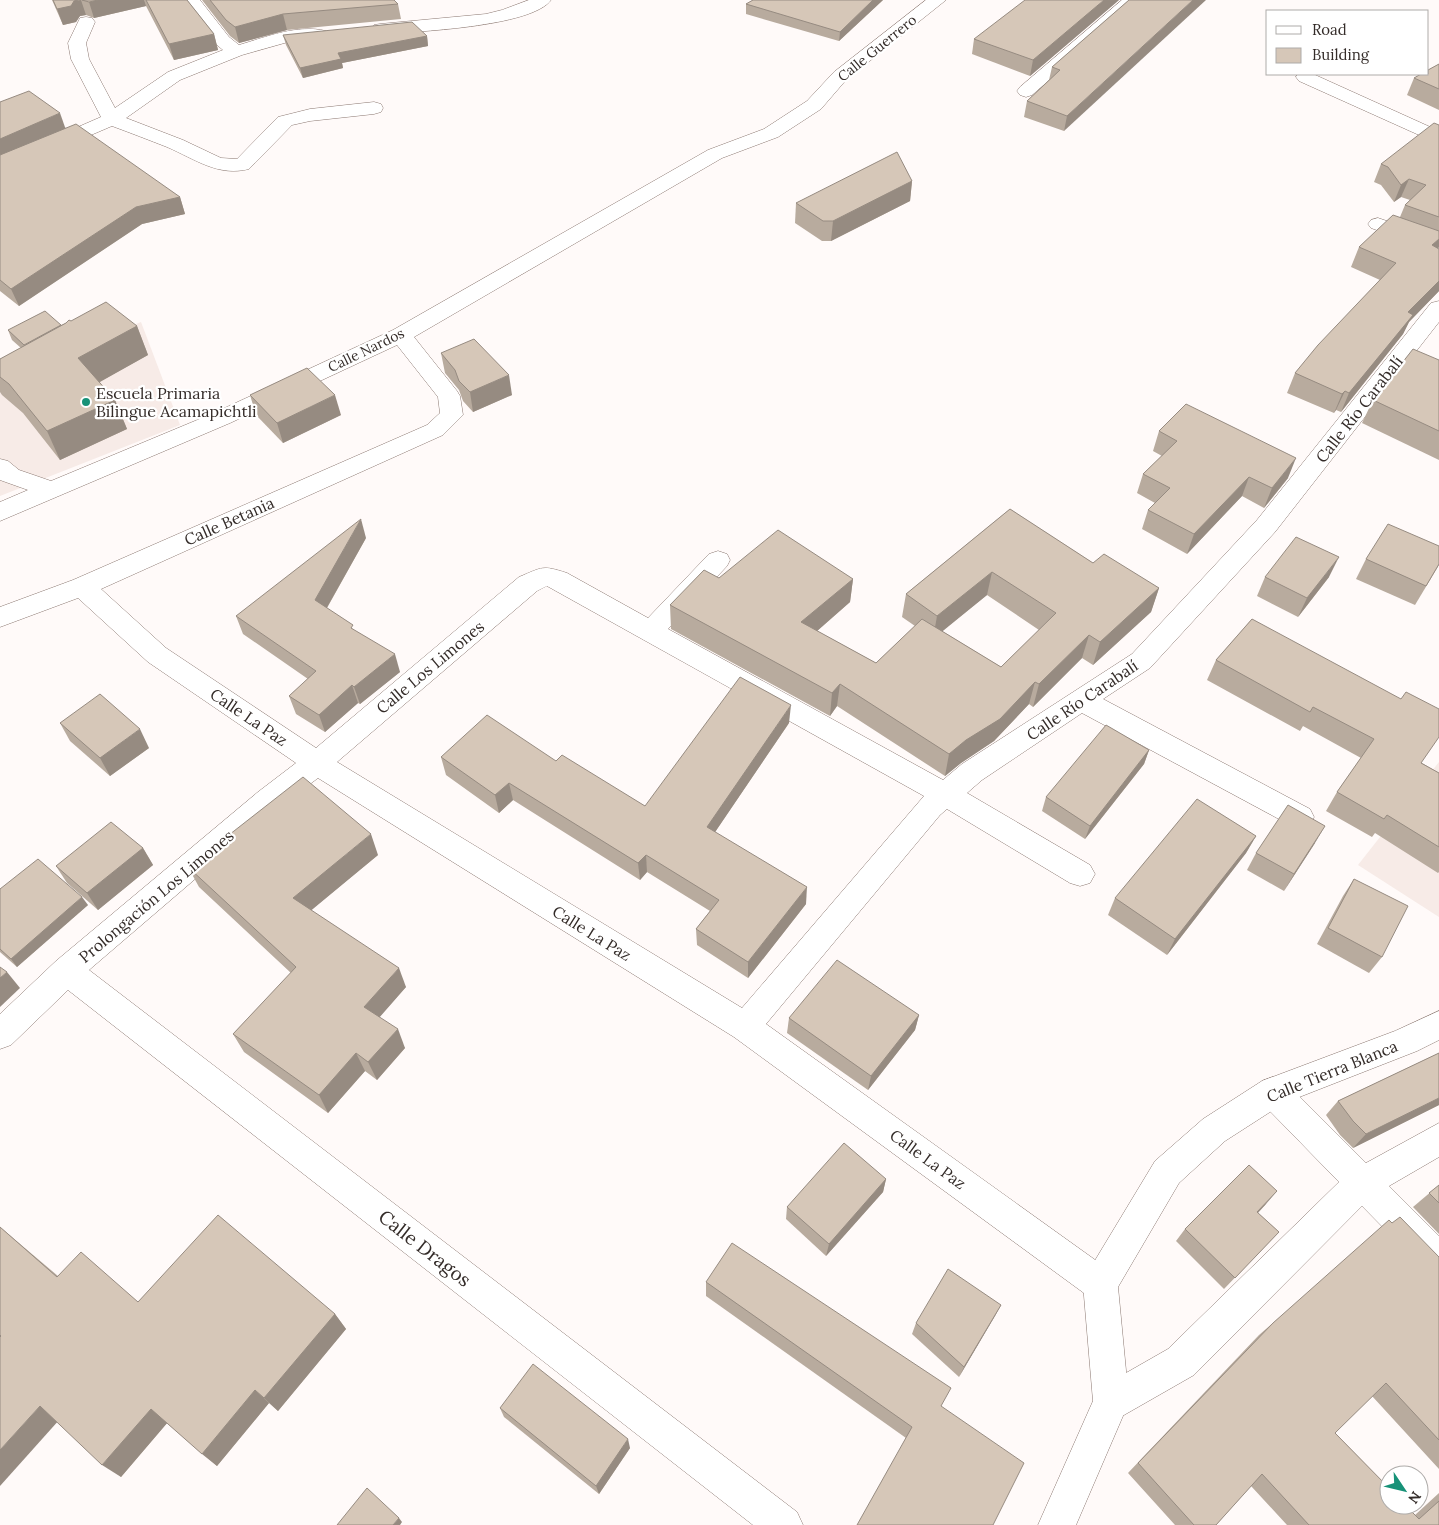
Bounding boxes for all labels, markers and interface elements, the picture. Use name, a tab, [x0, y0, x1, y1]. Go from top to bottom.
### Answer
legend	[1266, 10, 1429, 75]
street label: Calle Guerrero	[834, 11, 920, 85]
text: Road	[1312, 20, 1347, 39]
text: Building	[1312, 45, 1370, 64]
street label: Calle Nardos	[325, 324, 407, 376]
street label: Calle Río Carabalí	[1311, 352, 1407, 466]
place label: Escuela Primaria Bilingue Acamapichtli	[96, 383, 257, 421]
marker: Escuela Primaria Bilingue Acamapichtli	[80, 396, 92, 408]
street label: Calle Betania	[181, 492, 277, 550]
street label: Calle Los Limones	[372, 616, 488, 718]
street label: Calle Río Carabalí	[1022, 655, 1142, 745]
street label: Calle La Paz	[206, 684, 292, 750]
street label: Prolongación Los Limones	[74, 825, 238, 967]
street label: Calle La Paz	[549, 901, 635, 965]
street label: Calle Tierra Blanca	[1264, 1036, 1400, 1106]
street label: Calle La Paz	[886, 1125, 970, 1193]
street label: Calle Dragos	[374, 1204, 476, 1292]
north arrow	[1379, 1465, 1429, 1515]
text: N	[1404, 1488, 1425, 1507]

